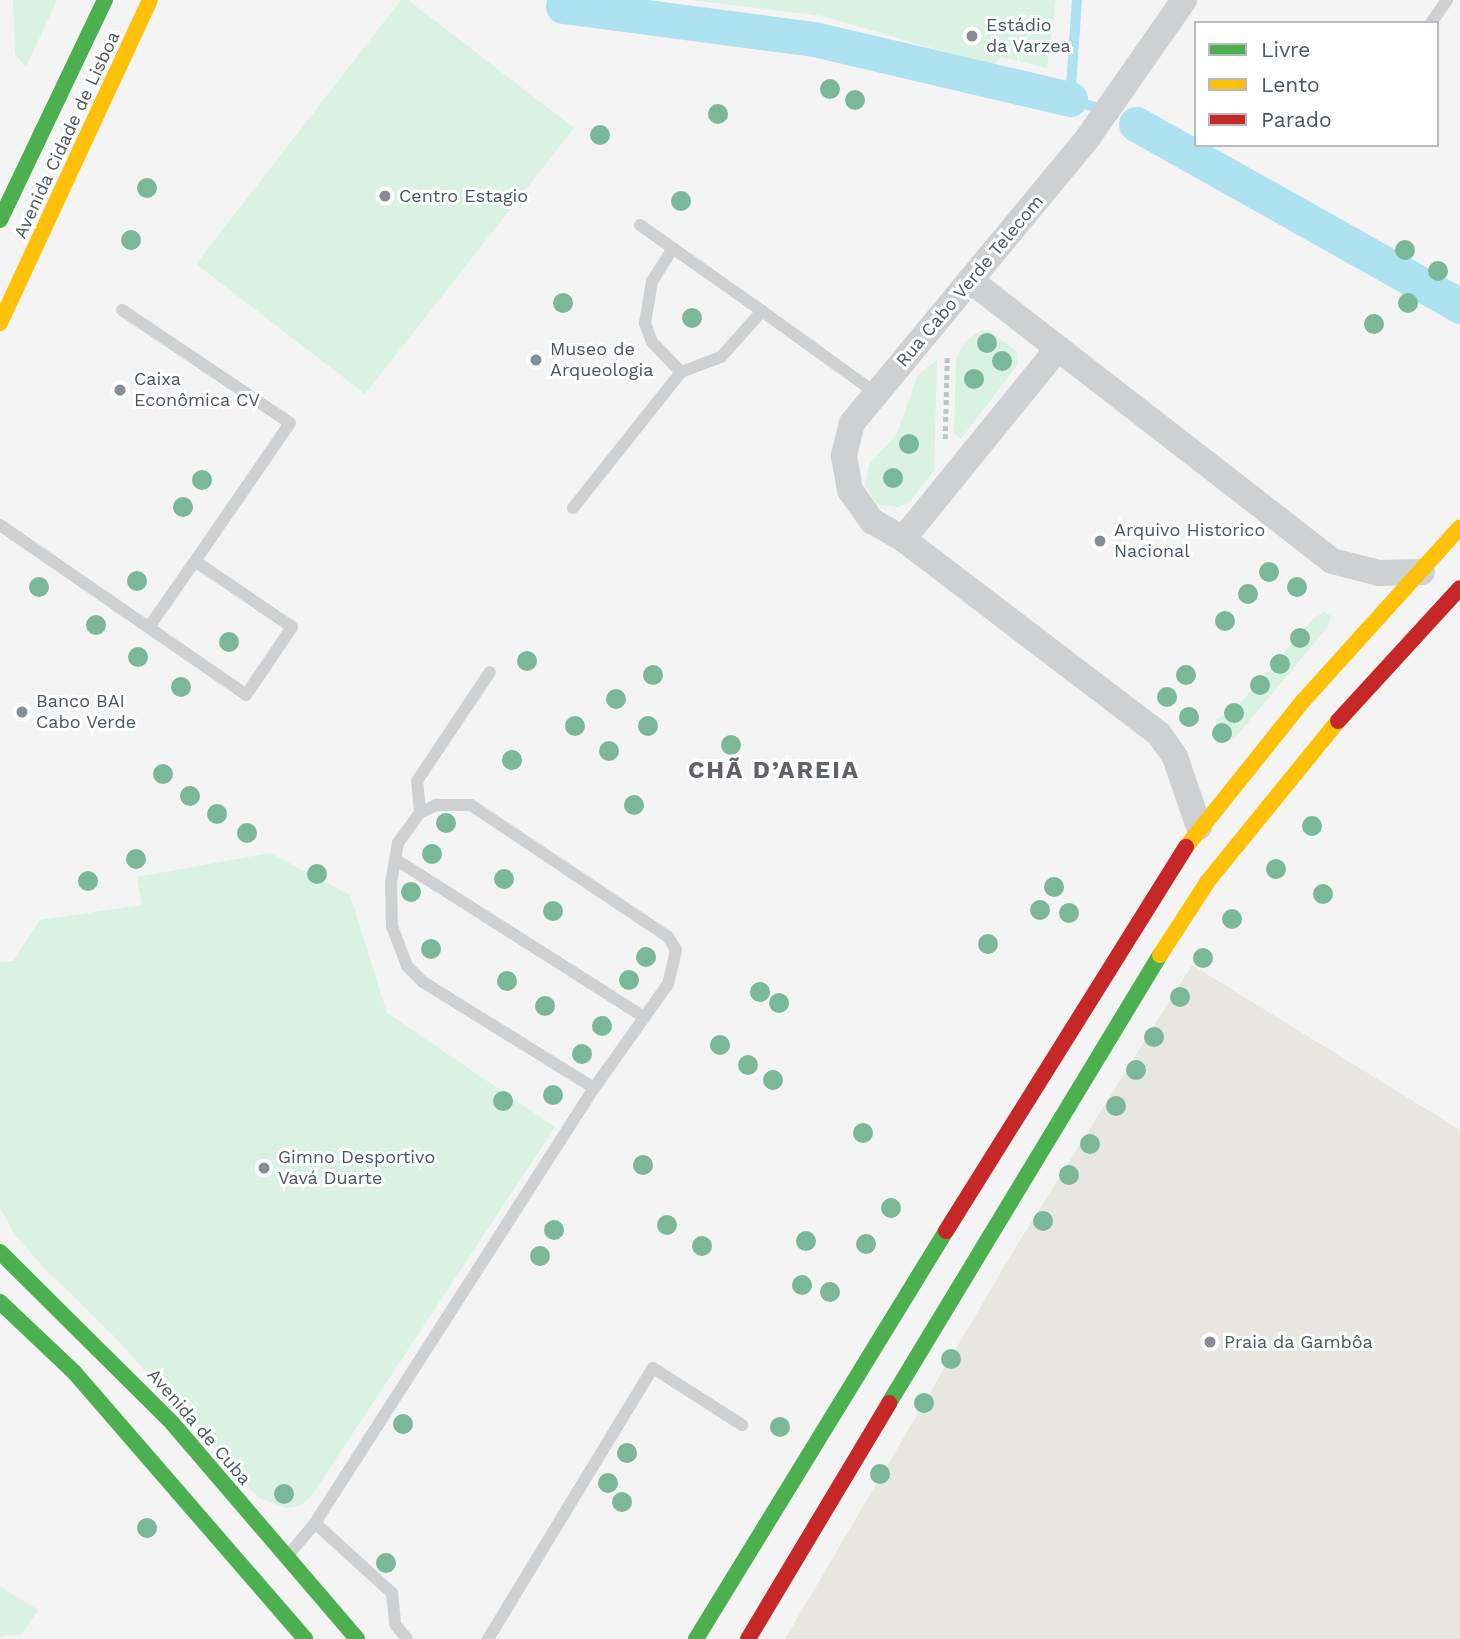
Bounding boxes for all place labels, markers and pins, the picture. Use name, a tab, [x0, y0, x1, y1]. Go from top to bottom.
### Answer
place label: Estádio da Varzea	[986, 15, 1072, 58]
marker: Estádio da Varzea	[964, 28, 980, 44]
place label: Centro Estagio	[399, 185, 528, 207]
marker: Centro Estagio	[377, 188, 393, 204]
place label: Museo de Arqueologia	[550, 339, 653, 382]
marker: Museo de Arqueologia	[528, 352, 544, 368]
place label: Caixa Econômica CV	[134, 369, 260, 412]
marker: Caixa Econômica CV	[112, 382, 128, 398]
place label: Arquivo Historico Nacional	[1114, 520, 1265, 562]
marker: Arquivo Historico Nacional	[1092, 533, 1108, 549]
place label: Banco BAI Cabo Verde	[36, 691, 137, 734]
marker: Banco BAI Cabo Verde	[14, 704, 30, 720]
place label: Gimno Desportivo Vavá Duarte	[278, 1147, 435, 1190]
marker: Gimno Desportivo Vavá Duarte	[256, 1160, 272, 1176]
place label: Praia da Gambôa	[1224, 1331, 1374, 1353]
marker: Praia da Gambôa	[1202, 1334, 1218, 1350]

